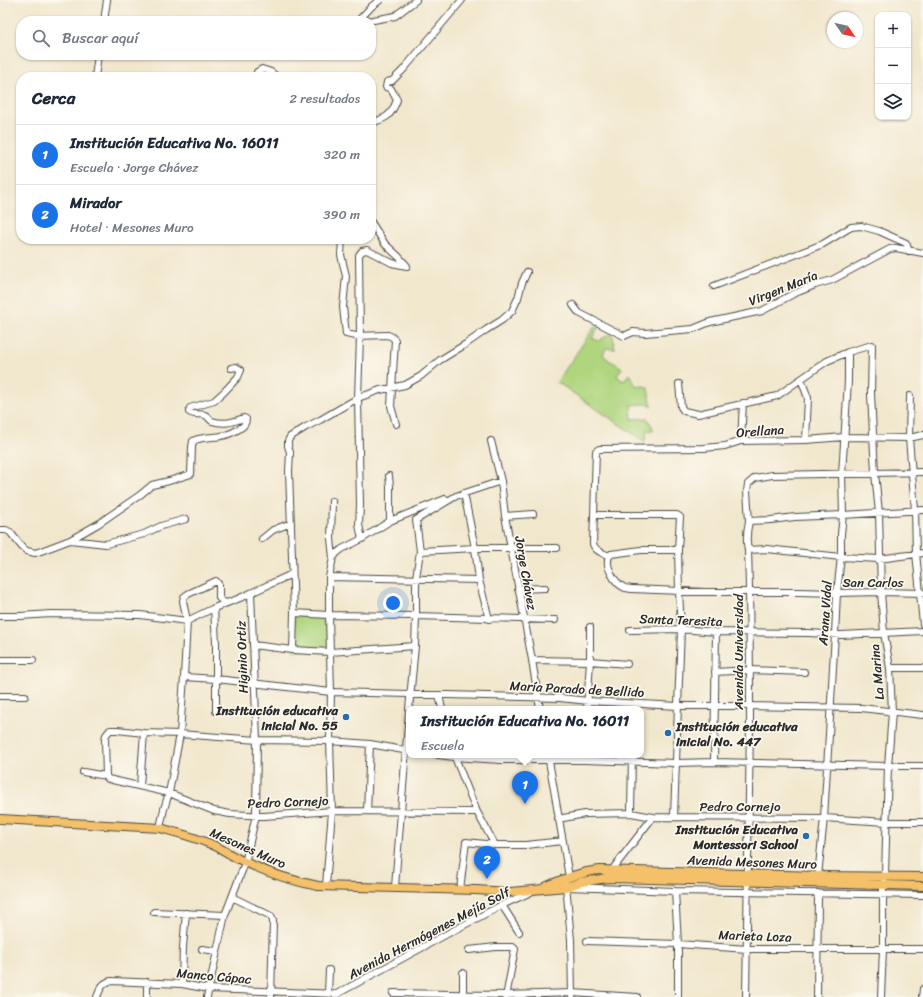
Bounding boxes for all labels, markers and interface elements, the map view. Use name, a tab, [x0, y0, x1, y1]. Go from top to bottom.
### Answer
north arrow	[827, 12, 863, 48]
map controls	[875, 12, 911, 120]
button: +	[875, 12, 911, 48]
search box	[16, 16, 376, 60]
text: Buscar aquí	[62, 25, 139, 51]
icon: search	[30, 27, 52, 49]
button: −	[875, 48, 911, 84]
text: Cerca	[32, 83, 75, 113]
button: layers	[875, 84, 911, 120]
text: 2 resultados	[289, 87, 360, 110]
text: Institución Educativa No. 16011	[70, 130, 279, 156]
text: 1	[42, 143, 48, 166]
text: 320 m	[324, 143, 360, 166]
text: Escuela · Jorge Chávez	[70, 156, 198, 179]
text: Mirador	[70, 190, 122, 216]
text: 2	[41, 203, 49, 226]
text: 390 m	[323, 203, 360, 226]
text: Hotel · Mesones Muro	[70, 216, 194, 239]
street label: Virgen María	[745, 264, 822, 312]
street label: Orellana	[735, 418, 785, 444]
street label: Jorge Chávez	[508, 533, 544, 613]
street label: San Carlos	[842, 571, 905, 594]
street label: Arana Vidal	[811, 580, 839, 647]
your location	[383, 593, 403, 613]
street label: Avenida Universidad	[727, 593, 750, 711]
street label: Santa Teresita	[639, 607, 723, 633]
street label: Higinio Ortiz	[229, 619, 255, 694]
street label: La Marina	[863, 643, 891, 701]
street label: María Parado de Bellido	[509, 674, 645, 704]
place label: Institución educativa inicial No. 55	[215, 699, 338, 737]
popup	[406, 706, 644, 758]
text: Institución Educativa No. 16011	[421, 708, 629, 734]
marker: Institución educativa inicial No. 55	[341, 712, 351, 722]
place label: Institución educativa inicial No. 447	[675, 715, 798, 753]
marker: Institución educativa inicial No. 447	[663, 728, 673, 738]
text: Escuela	[421, 734, 464, 757]
pin: 1	[512, 771, 538, 804]
street label: Pedro Cornejo	[247, 789, 329, 815]
street label: Pedro Cornejo	[699, 795, 781, 818]
place label: Institución Educativa Montessori School	[675, 818, 799, 856]
street label: Mesones Muro	[206, 821, 290, 875]
marker: Institución Educativa Montessori School	[801, 831, 811, 841]
pin: 2	[474, 846, 500, 879]
street label: Avenida Mesones Muro	[686, 848, 818, 876]
street label: Avenida Hermógenes Mejía Solf	[343, 880, 515, 986]
street label: Marieta Loza	[718, 923, 792, 949]
street label: Manco Cápac	[176, 961, 253, 991]

